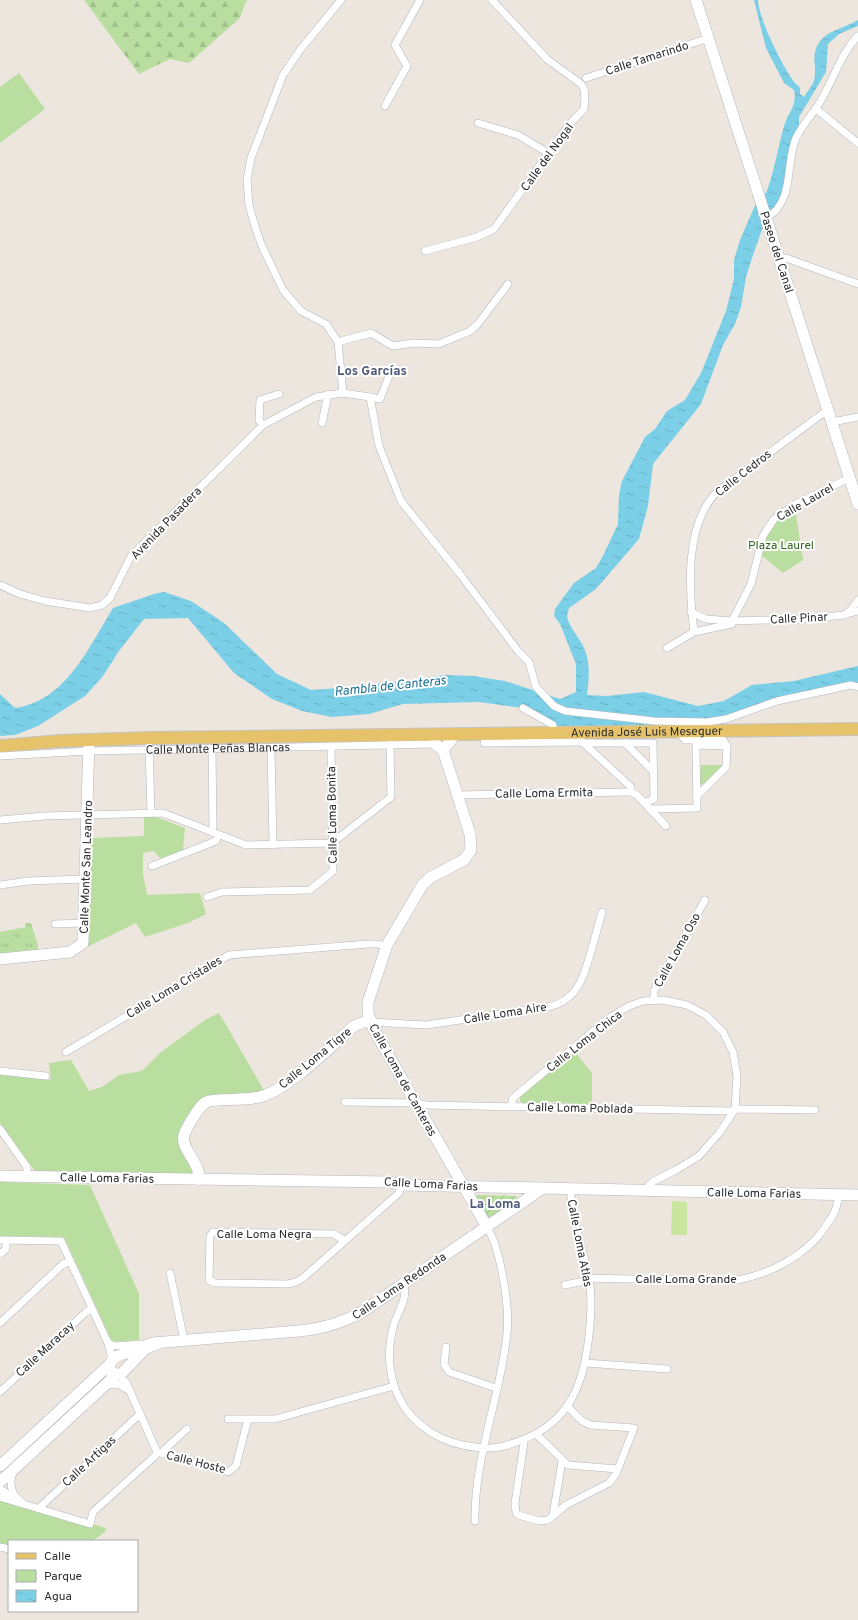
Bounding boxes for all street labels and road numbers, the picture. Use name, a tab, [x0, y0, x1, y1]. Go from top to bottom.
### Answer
street label: Calle Tamarindo	[604, 38, 691, 80]
street label: Calle del Nogal	[518, 120, 578, 195]
street label: Paseo del Canal	[755, 209, 797, 295]
street label: Calle Cedros	[712, 447, 775, 501]
street label: Calle Laurel	[774, 480, 837, 526]
street label: Avenida Pasadera	[128, 484, 206, 564]
street label: Calle Pinar	[770, 609, 829, 629]
street label: Avenida José Luis Meseguer	[571, 724, 723, 742]
street label: Calle Monte Peñas Blancas	[146, 740, 290, 759]
street label: Calle Loma Bonita	[324, 766, 342, 864]
street label: Calle Loma Ermita	[495, 785, 593, 803]
street label: Calle Monte San Leandro	[77, 800, 97, 934]
street label: Calle Loma Oso	[651, 910, 705, 991]
street label: Calle Loma Cristales	[124, 953, 225, 1023]
street label: Calle Loma Aire	[462, 1000, 548, 1028]
street label: Calle Loma Chica	[543, 1007, 626, 1076]
street label: Calle Loma de Canteras	[364, 1021, 440, 1140]
street label: Calle Loma Tigre	[276, 1024, 355, 1093]
street label: Calle Loma Poblada	[527, 1100, 633, 1118]
street label: Calle Loma Farias	[60, 1170, 154, 1188]
street label: Calle Loma Farias	[383, 1175, 478, 1195]
street label: Calle Loma Farias	[707, 1185, 801, 1203]
street label: Calle Loma Atlas	[563, 1198, 595, 1289]
street label: Calle Loma Negra	[216, 1227, 312, 1243]
street label: Calle Loma Redonda	[349, 1249, 450, 1324]
street label: Calle Loma Grande	[635, 1272, 737, 1288]
street label: Calle Maracay	[13, 1318, 79, 1381]
street label: Calle Artigas	[59, 1433, 120, 1491]
street label: Calle Hoste	[164, 1448, 227, 1478]

